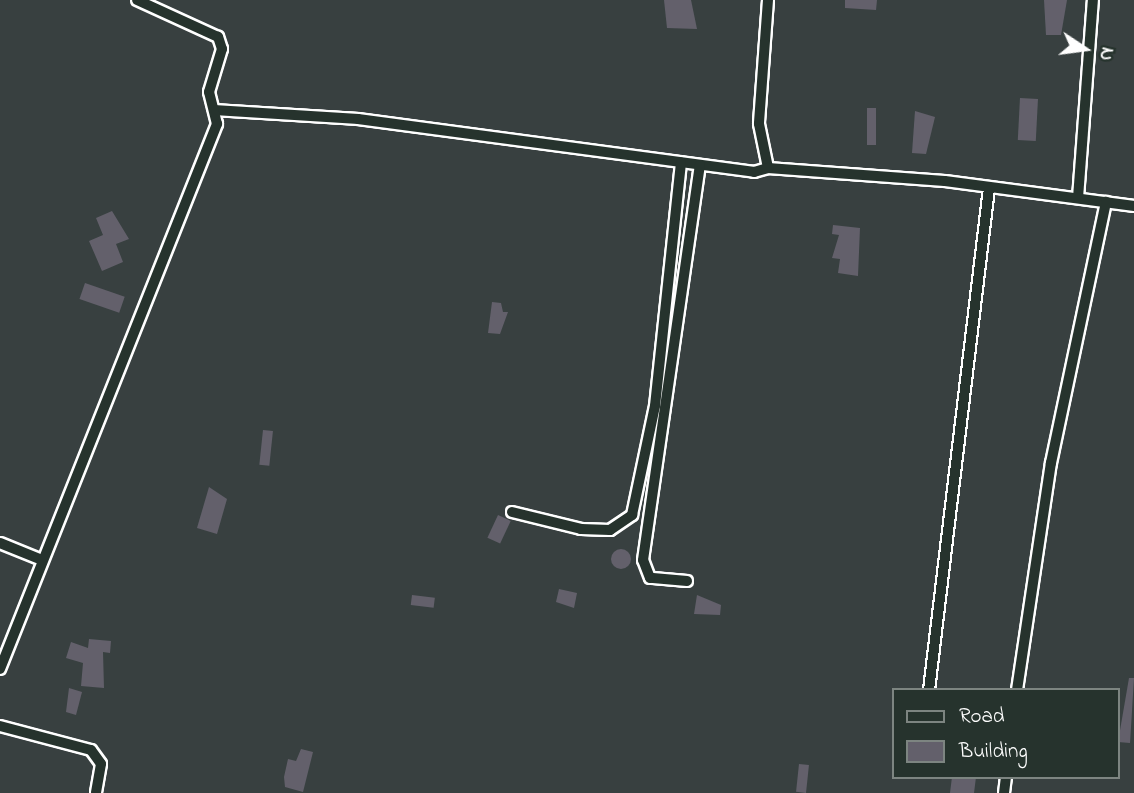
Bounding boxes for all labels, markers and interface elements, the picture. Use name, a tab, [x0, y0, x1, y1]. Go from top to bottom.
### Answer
north arrow	[1050, 14, 1120, 84]
text: N	[1091, 45, 1121, 63]
legend	[892, 688, 1120, 779]
text: Road	[959, 702, 1005, 732]
text: Building	[959, 737, 1028, 767]

